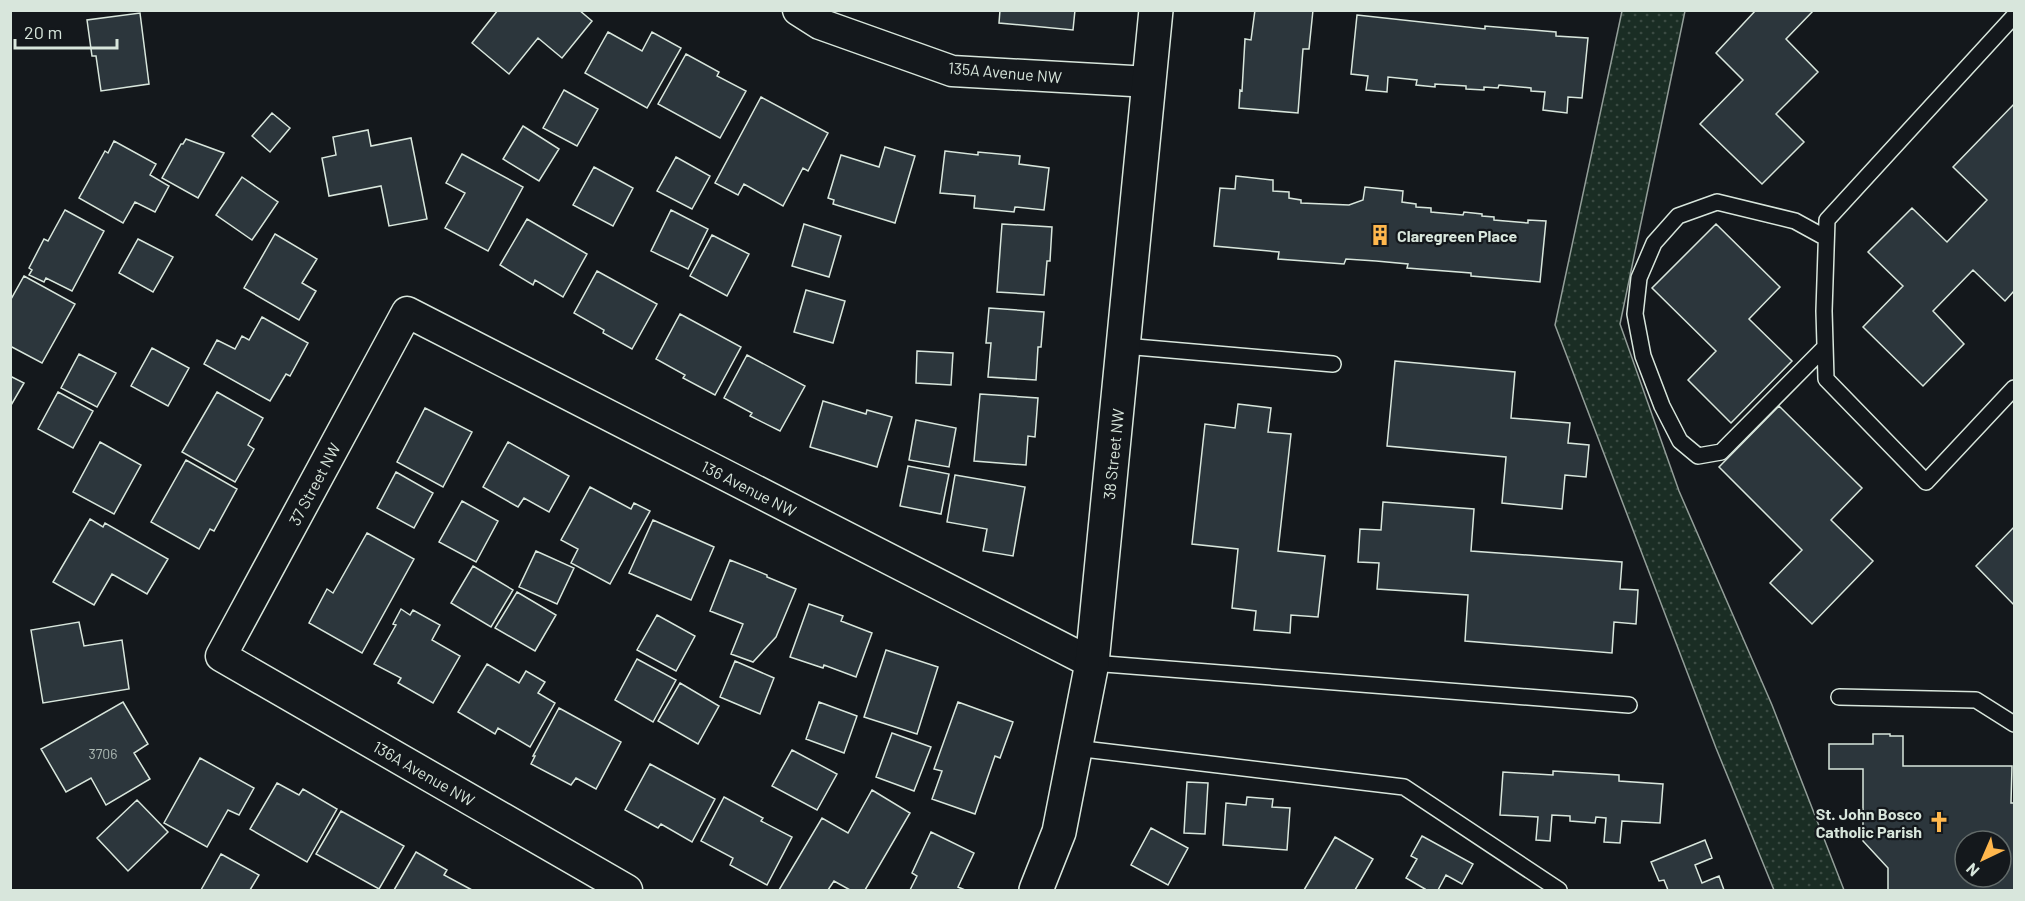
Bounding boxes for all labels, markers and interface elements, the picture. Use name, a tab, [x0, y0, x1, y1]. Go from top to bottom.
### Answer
scale bar	[15, 12, 117, 50]
text: 20 m	[24, 21, 62, 43]
street label: 135A Avenue NW	[947, 58, 1063, 86]
building icon: Claregreen Place	[1368, 223, 1392, 247]
place label: Claregreen Place	[1397, 226, 1517, 245]
street label: 38 Street NW	[1099, 407, 1127, 501]
street label: 37 Street NW	[284, 439, 344, 529]
street label: 136 Avenue NW	[698, 456, 800, 520]
street label: 136A Avenue NW	[370, 736, 478, 810]
house number: 3706	[89, 745, 117, 762]
place label: St. John Bosco Catholic Parish	[1816, 804, 1922, 841]
church icon: St. John Bosco Catholic Parish	[1927, 810, 1951, 834]
north arrow	[1953, 829, 2013, 889]
text: N	[1962, 860, 1983, 881]

